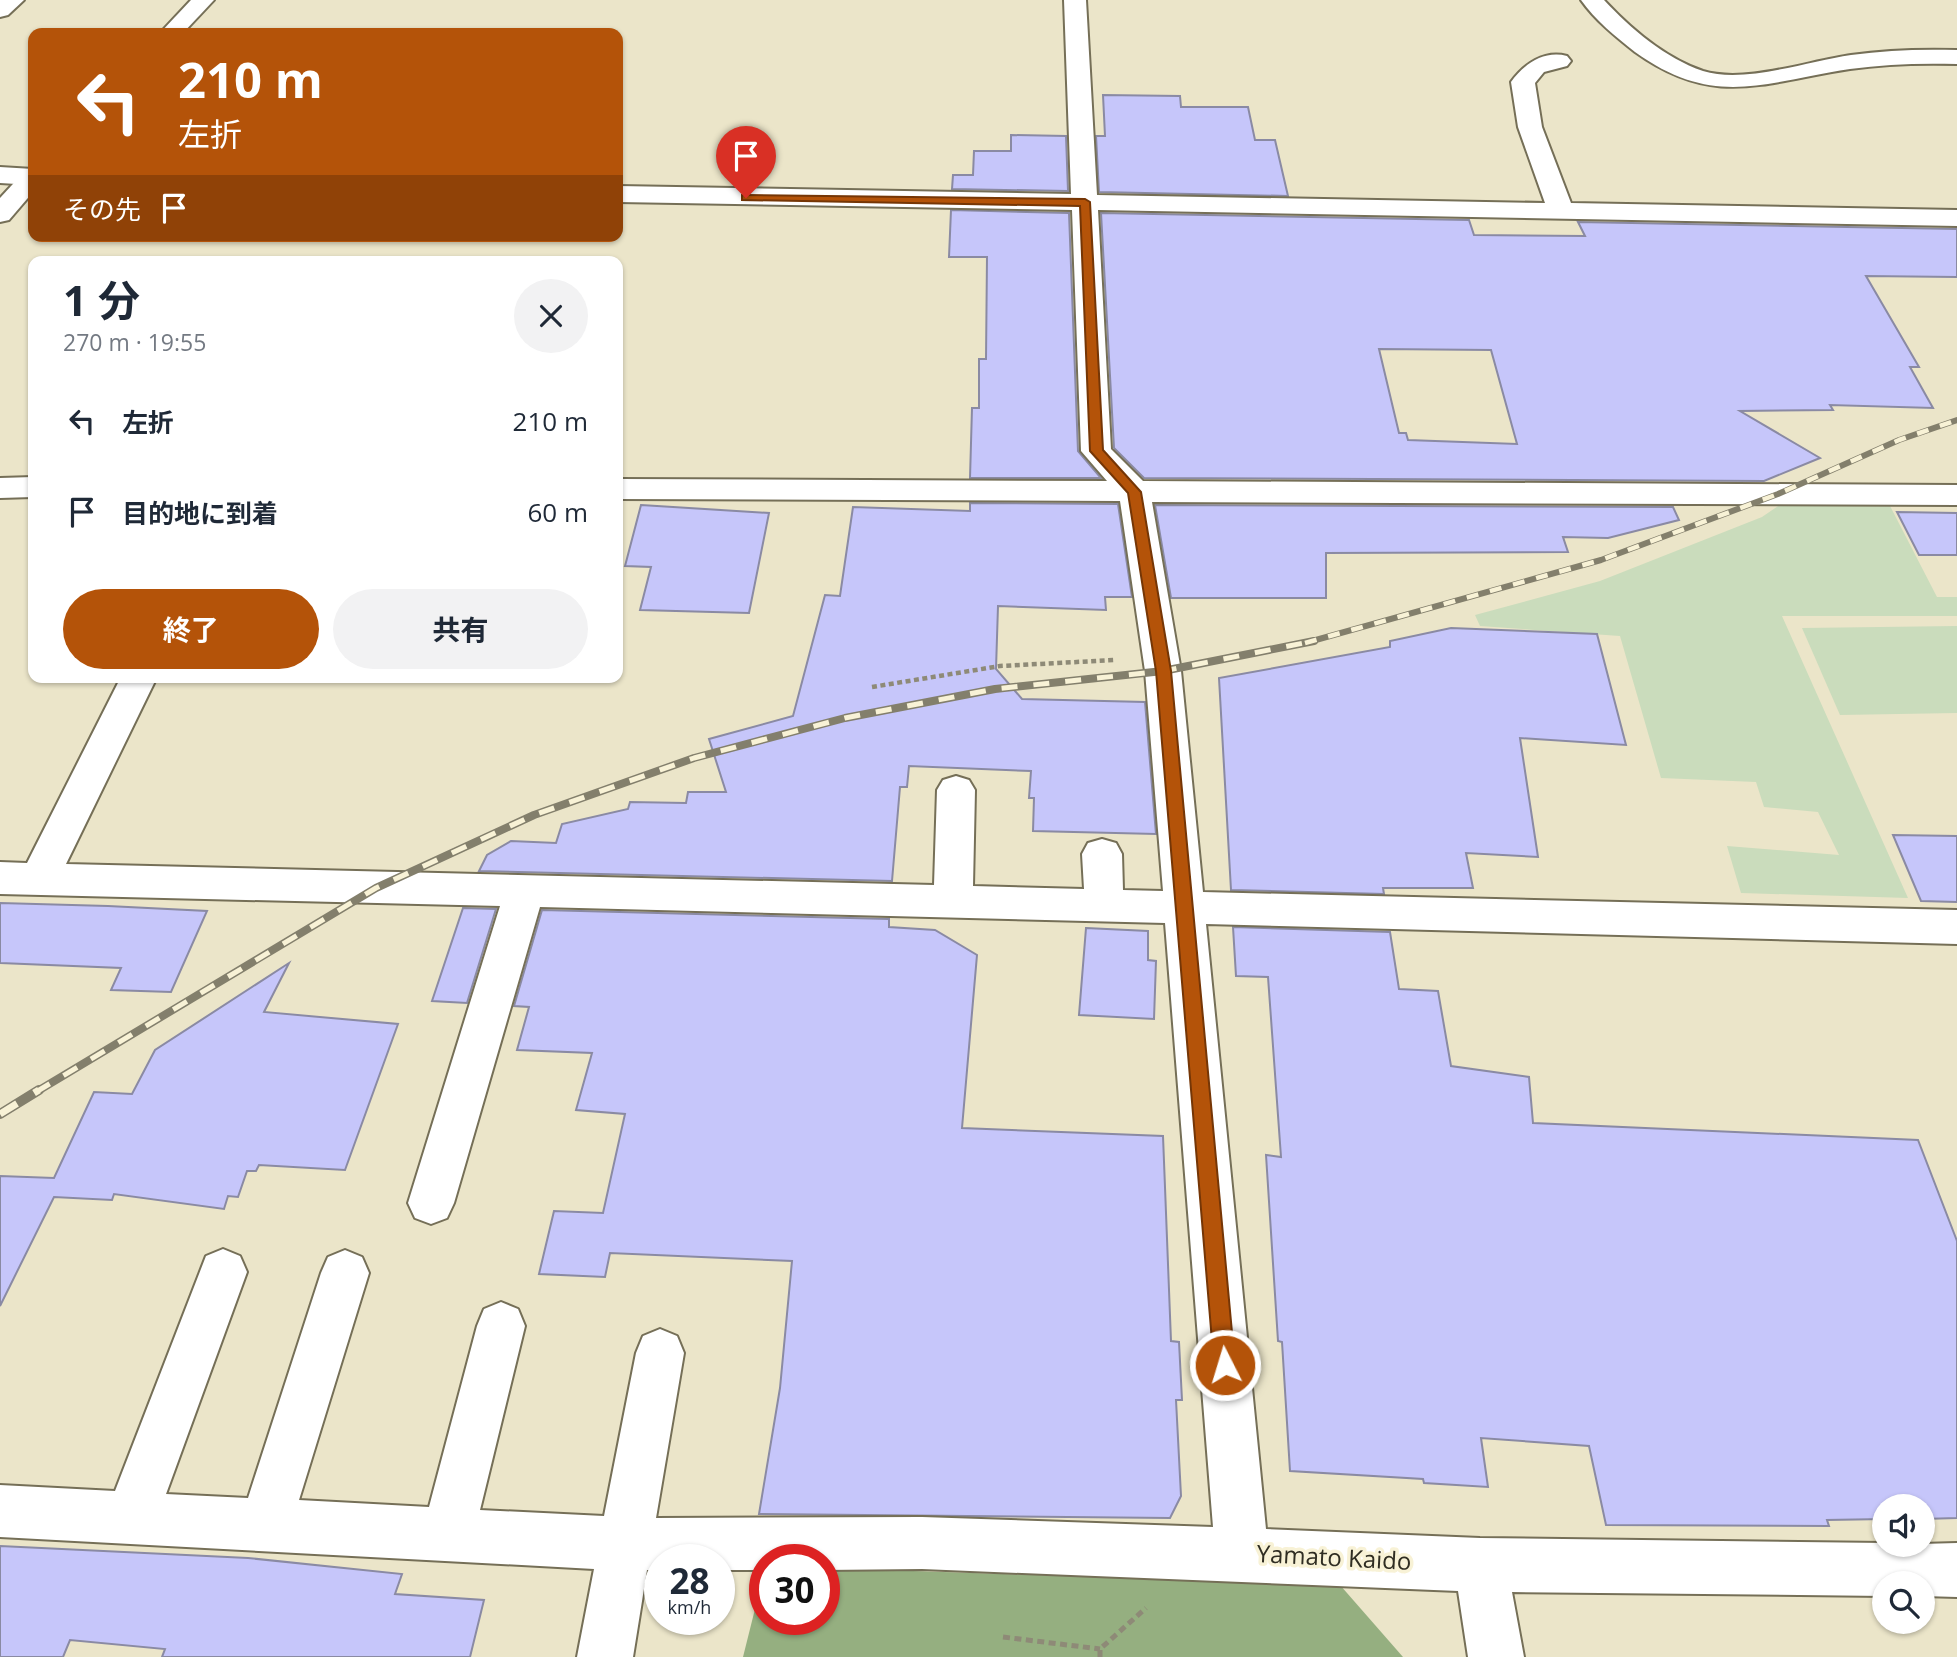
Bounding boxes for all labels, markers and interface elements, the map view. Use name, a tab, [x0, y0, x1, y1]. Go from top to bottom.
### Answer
text: 210 m	[178, 46, 323, 112]
icon: left	[63, 56, 154, 147]
text: 左折	[178, 112, 242, 155]
pin	[716, 126, 776, 198]
icon: arrive	[727, 137, 765, 175]
icon: arrive	[155, 189, 193, 227]
text: その先	[63, 191, 141, 227]
text: 1 分	[63, 271, 140, 328]
button: close	[514, 279, 588, 353]
text: 270 m · 19:55	[63, 326, 206, 358]
icon: left	[63, 402, 101, 440]
text: 210 m	[513, 403, 588, 439]
text: 左折	[122, 404, 174, 440]
icon: arrive	[63, 493, 101, 531]
text: 60 m	[527, 494, 588, 530]
text: 目的地に到着	[122, 495, 278, 531]
button: 終了	[63, 589, 319, 669]
button: 共有	[333, 589, 588, 669]
position arrow	[1188, 1328, 1262, 1402]
map controls	[1872, 1494, 1935, 1634]
button: sound	[1872, 1494, 1935, 1557]
street label: Yamato Kaido	[1256, 1536, 1412, 1577]
speed limit sign: 30	[749, 1544, 840, 1635]
text: 28	[669, 1557, 710, 1604]
button: search	[1872, 1571, 1935, 1634]
text: km/h	[668, 1595, 711, 1619]

